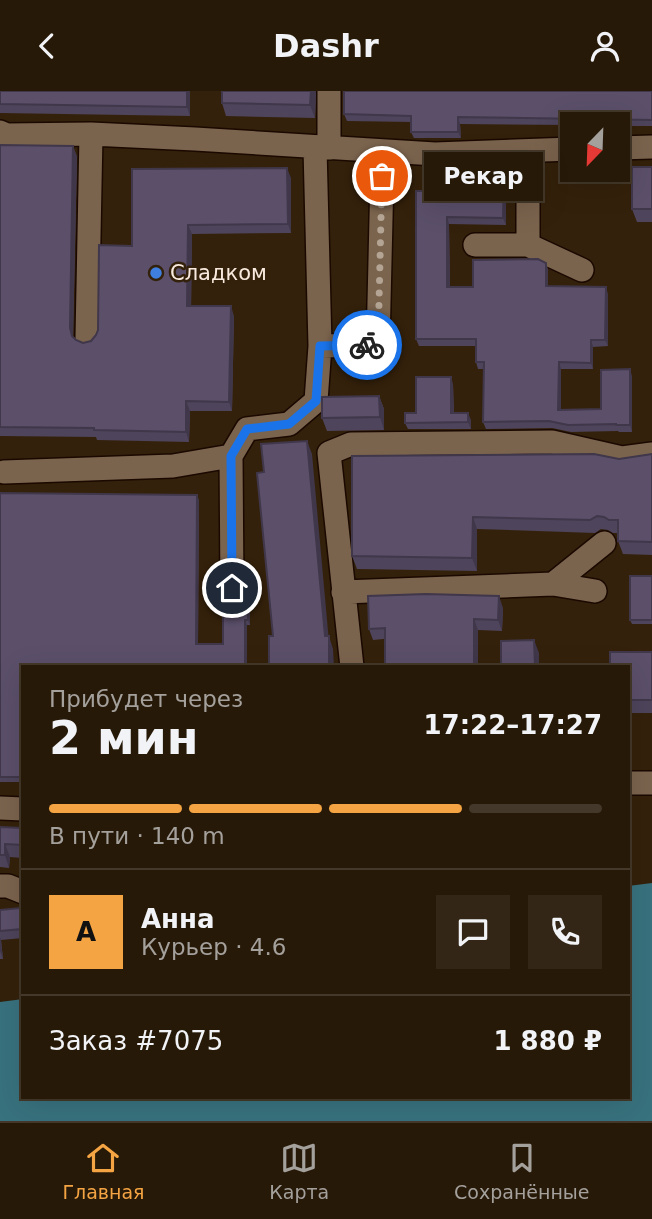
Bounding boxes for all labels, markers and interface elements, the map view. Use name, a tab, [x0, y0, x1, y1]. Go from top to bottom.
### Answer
icon: back	[28, 27, 66, 65]
text: Dashr	[273, 27, 379, 65]
icon: person	[586, 27, 624, 65]
north arrow	[560, 112, 630, 182]
map controls	[560, 112, 630, 182]
pin	[352, 146, 412, 206]
callout: Рекар	[424, 151, 543, 201]
icon: bag	[363, 157, 401, 195]
text: Рекар	[443, 163, 524, 189]
place label: Сладком	[170, 261, 267, 285]
marker: Сладком	[148, 265, 164, 281]
courier	[332, 310, 402, 380]
icon: bike	[348, 326, 386, 364]
pin	[202, 558, 262, 618]
icon: home	[213, 569, 251, 607]
text: Прибудет через	[49, 686, 243, 712]
text: 17:22–17:27	[423, 710, 602, 740]
text: 2 мин	[49, 711, 199, 765]
text: В пути · 140 m	[49, 823, 225, 849]
button: chat	[436, 895, 510, 969]
button: phone	[528, 895, 602, 969]
text: Анна	[141, 904, 215, 934]
text: А	[76, 917, 96, 947]
text: Курьер · 4.6	[141, 934, 286, 960]
text: Заказ #7075	[49, 1026, 223, 1056]
text: 1 880 ₽	[493, 1026, 602, 1056]
tab: Главная	[62, 1139, 144, 1203]
tab: Карта	[269, 1139, 329, 1203]
tab: Сохранённые	[454, 1139, 590, 1203]

